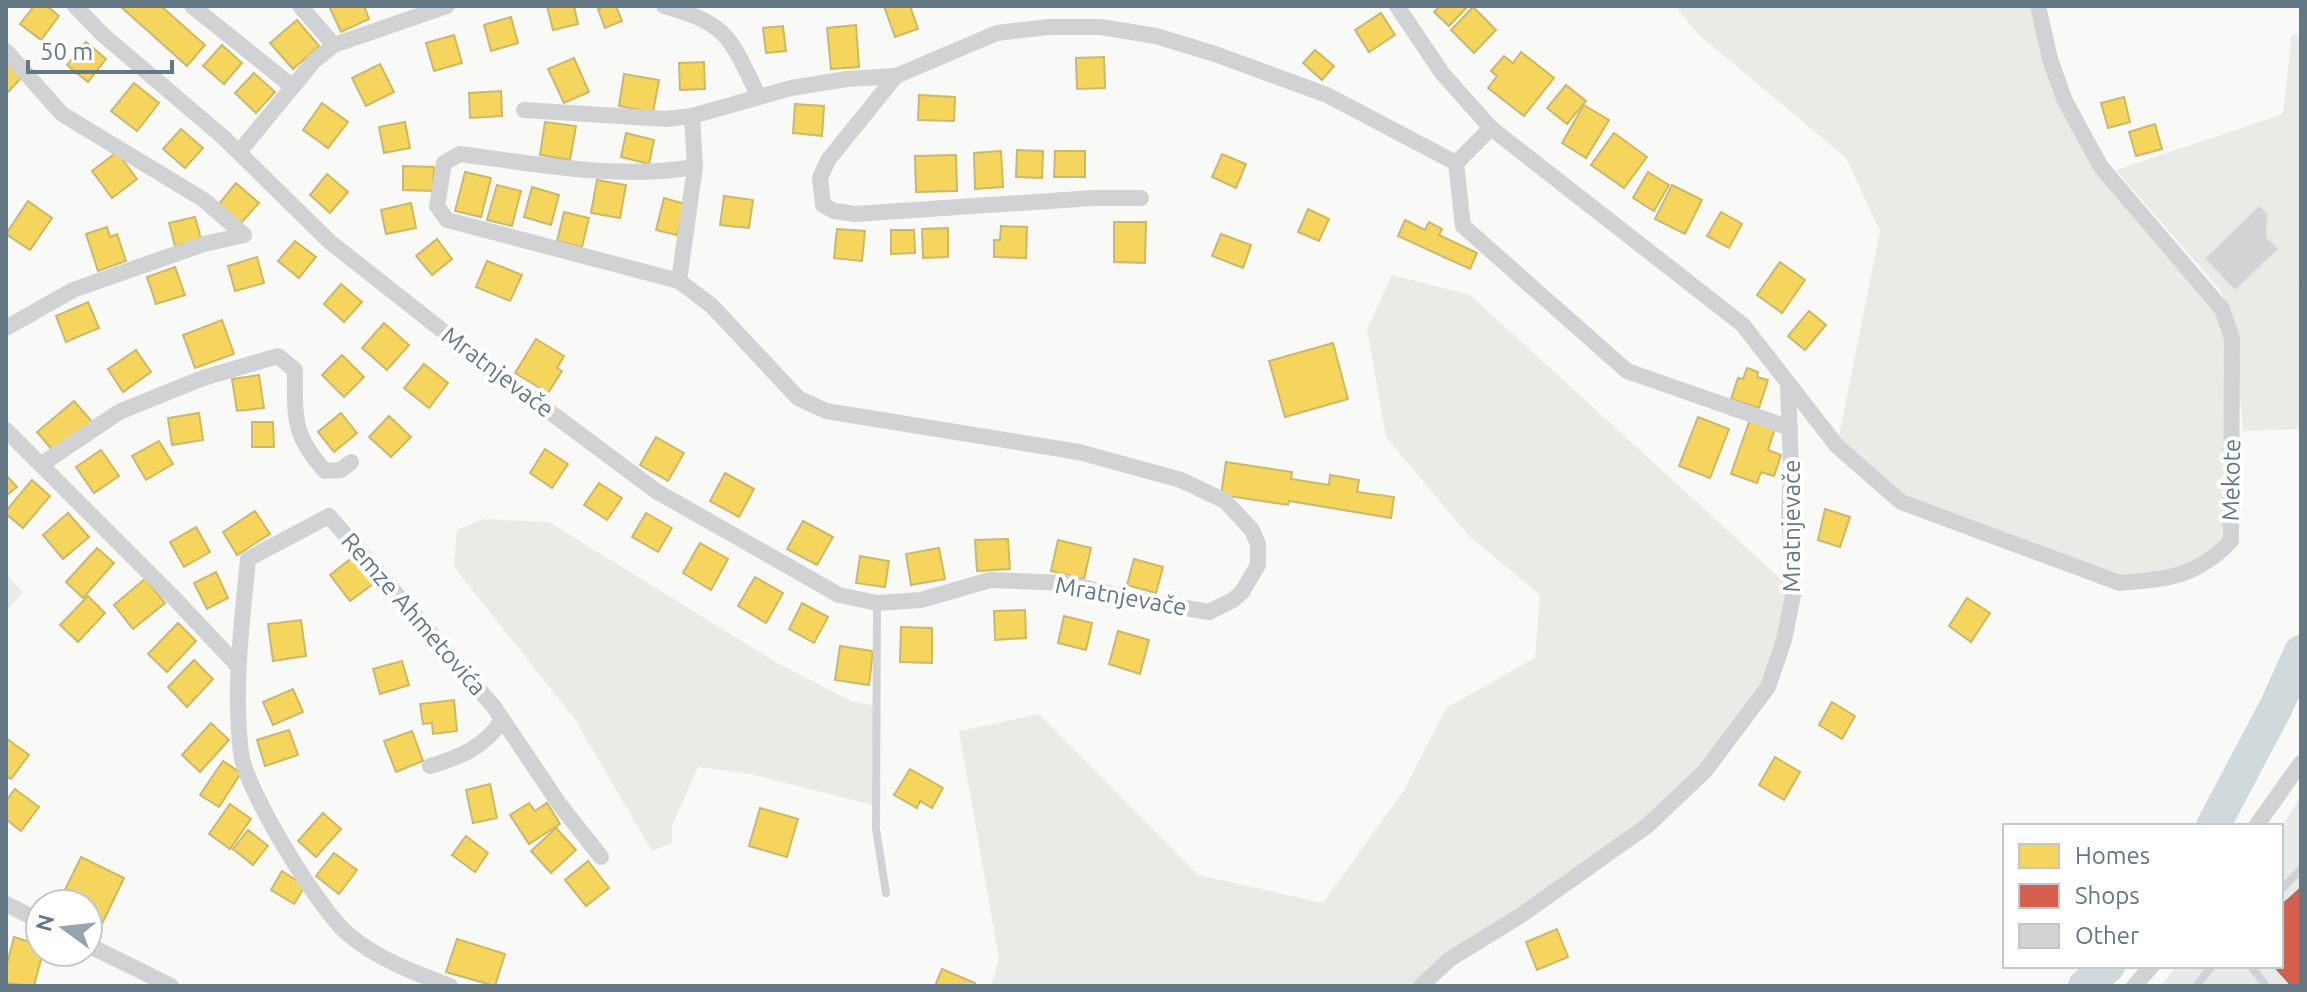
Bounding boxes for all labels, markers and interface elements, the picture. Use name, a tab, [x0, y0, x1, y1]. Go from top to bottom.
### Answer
scale bar	[28, 24, 172, 74]
text: 50 m	[40, 38, 93, 65]
street label: Mratnjevače	[437, 321, 559, 423]
street label: Mekote	[2217, 439, 2245, 521]
street label: Mratnjevače	[1778, 460, 1805, 592]
street label: Remze Ahmetovića	[336, 527, 492, 701]
street label: Mratnjevače	[1053, 571, 1189, 621]
legend	[2003, 824, 2283, 968]
text: Homes	[2075, 842, 2150, 869]
text: Shops	[2075, 882, 2140, 909]
north arrow	[24, 888, 104, 968]
text: N	[30, 912, 58, 934]
text: Other	[2075, 922, 2139, 949]

